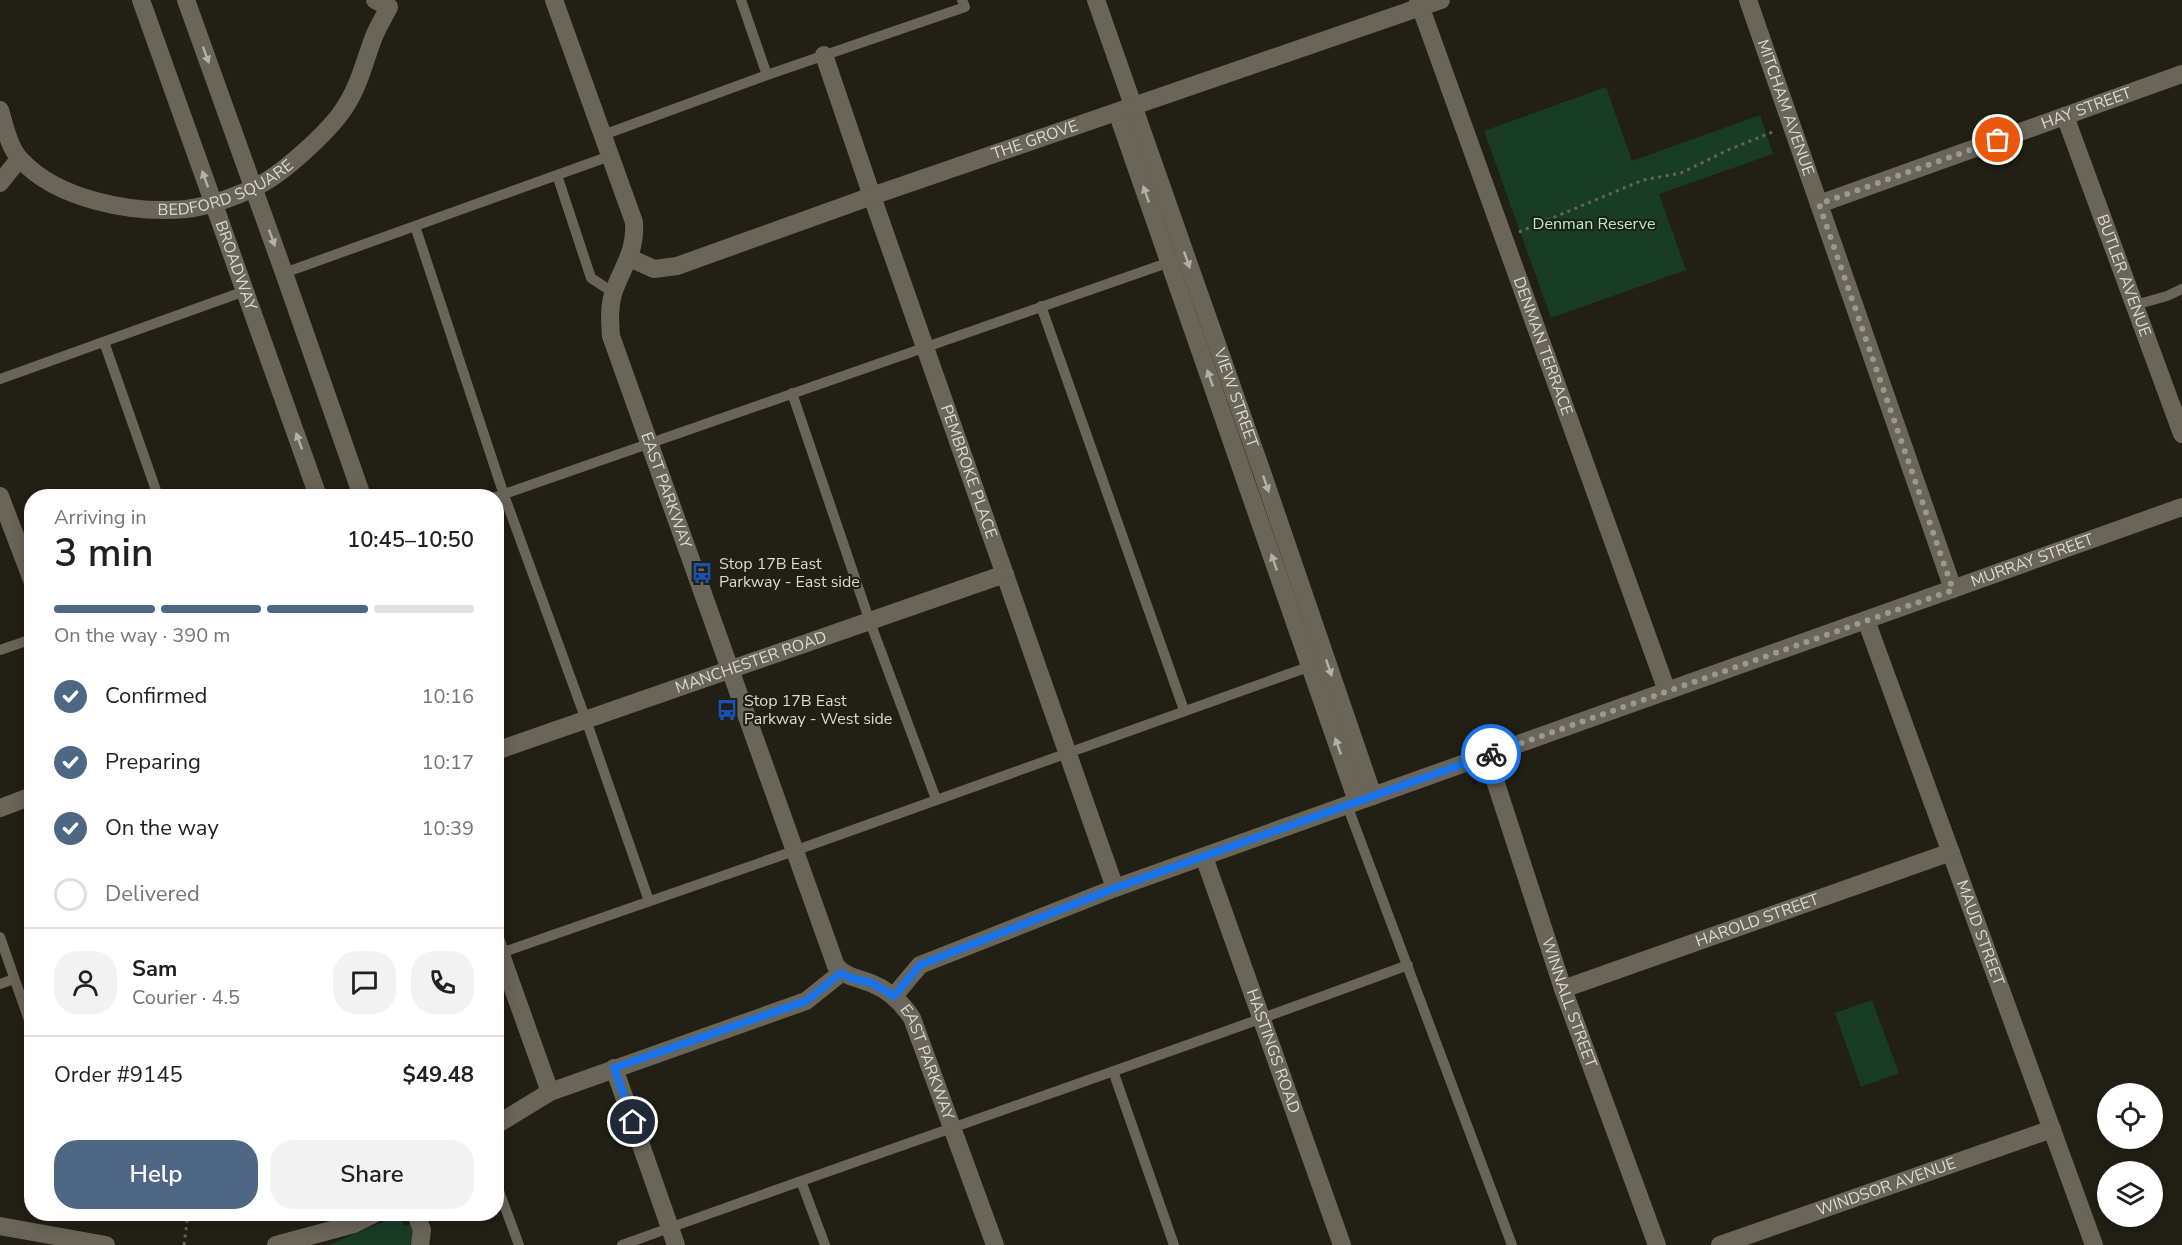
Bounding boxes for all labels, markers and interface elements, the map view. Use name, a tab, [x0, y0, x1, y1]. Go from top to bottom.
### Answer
street label: MITCHAM AVENUE	[1752, 36, 1819, 179]
one-way arrow	[201, 46, 211, 64]
street label: HAY STREET	[2038, 82, 2135, 135]
pin	[1972, 114, 2023, 165]
street label: THE GROVE	[989, 115, 1081, 165]
icon: bag	[1981, 123, 2014, 156]
street label: BEDFORD SQUARE	[157, 154, 298, 221]
one-way arrow	[199, 170, 209, 188]
one-way arrow	[1140, 185, 1150, 203]
street label: BUTLER AVENUE	[2091, 211, 2156, 340]
park label: Denman Reserve	[1533, 213, 1655, 235]
street label: BROADWAY	[210, 218, 262, 314]
one-way arrow	[267, 230, 277, 248]
one-way arrow	[1183, 251, 1193, 269]
street label: DENMAN TERRACE	[1508, 274, 1578, 419]
street label: VIEW STREET	[1208, 344, 1264, 451]
one-way arrow	[1205, 369, 1215, 387]
street label: PEMBROKE PLACE	[935, 402, 1002, 541]
street label: EAST PARKWAY	[635, 429, 697, 552]
one-way arrow	[293, 432, 303, 450]
one-way arrow	[1262, 475, 1272, 493]
text: Arriving in	[54, 504, 147, 531]
text: 10:45–10:50	[347, 525, 474, 555]
text: 3 min	[54, 527, 153, 580]
street label: MURRAY STREET	[1968, 528, 2097, 593]
place label: Stop 17B East Parkway - East side	[719, 553, 860, 593]
one-way arrow	[1269, 553, 1279, 571]
bus stop icon: Stop 17B East Parkway - East side	[690, 561, 714, 585]
text: On the way · 390 m	[54, 622, 230, 649]
street label: MANCHESTER ROAD	[672, 626, 830, 699]
one-way arrow	[1325, 659, 1335, 677]
icon: check	[54, 680, 87, 713]
text: Confirmed	[105, 681, 207, 711]
text: 10:16	[421, 683, 474, 710]
place label: Stop 17B East Parkway - West side	[744, 690, 892, 730]
bus stop icon: Stop 17B East Parkway - West side	[715, 698, 739, 722]
courier	[1461, 724, 1521, 784]
one-way arrow	[1333, 737, 1343, 755]
icon: bike	[1475, 738, 1508, 771]
icon: check	[54, 746, 87, 779]
text: Preparing	[105, 747, 201, 777]
text: 10:17	[421, 749, 474, 776]
icon: check	[54, 812, 87, 845]
text: On the way	[105, 813, 219, 843]
text: 10:39	[421, 815, 474, 842]
street label: MAUD STREET	[1951, 877, 2010, 989]
text: Delivered	[105, 879, 200, 909]
street label: HAROLD STREET	[1693, 888, 1822, 952]
street label: WINNALL STREET	[1536, 935, 1602, 1071]
button: person	[54, 951, 117, 1014]
button: chat	[333, 951, 396, 1014]
button: phone	[411, 951, 474, 1014]
text: Sam	[132, 954, 177, 984]
text: Courier · 4.5	[132, 984, 240, 1011]
street label: HASTINGS ROAD	[1241, 986, 1305, 1116]
street label: EAST PARKWAY	[895, 1000, 960, 1123]
text: Order #9145	[54, 1060, 183, 1090]
text: $49.48	[403, 1060, 474, 1090]
map controls	[2097, 1083, 2163, 1227]
button: locate	[2097, 1083, 2163, 1149]
pin	[607, 1096, 658, 1147]
icon: home	[616, 1105, 649, 1138]
button: Help	[54, 1140, 258, 1209]
button: Share	[270, 1140, 474, 1209]
street label: WINDSOR AVENUE	[1813, 1152, 1959, 1221]
button: layers	[2097, 1161, 2163, 1227]

